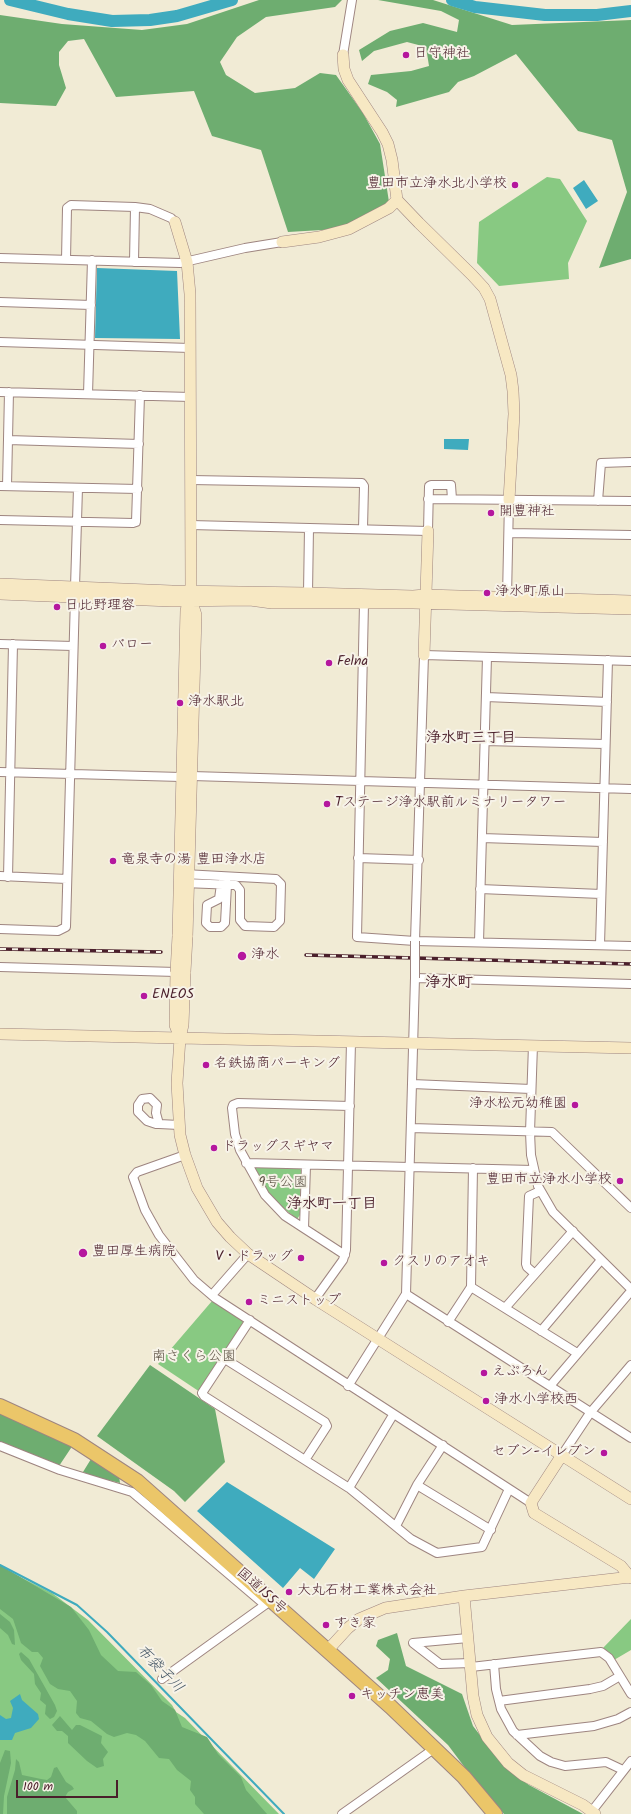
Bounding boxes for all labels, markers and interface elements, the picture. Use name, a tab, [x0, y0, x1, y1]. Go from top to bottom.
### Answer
place label: 日守神社	[414, 47, 470, 63]
marker: 日守神社	[401, 50, 411, 60]
place label: 豊田市立浄水北小学校	[367, 177, 507, 193]
marker: 豊田市立浄水北小学校	[510, 180, 520, 190]
place label: 開豊神社	[499, 505, 555, 521]
marker: 開豊神社	[486, 508, 496, 518]
place label: 浄水町原山	[495, 585, 565, 601]
marker: 浄水町原山	[482, 588, 492, 598]
place label: 日比野理容	[65, 599, 135, 615]
marker: 日比野理容	[52, 602, 62, 612]
place label: バロー	[111, 638, 153, 654]
marker: バロー	[98, 641, 108, 651]
place label: Felna	[337, 655, 368, 671]
marker: Felna	[324, 658, 334, 668]
place label: 浄水駅北	[188, 695, 244, 711]
marker: 浄水駅北	[175, 698, 185, 708]
district label: 浄水町三丁目	[426, 730, 516, 748]
place label: Tステージ浄水駅前ルミナリータワー	[335, 796, 566, 812]
marker: Tステージ浄水駅前ルミナリータワー	[322, 799, 332, 809]
place label: 竜泉寺の湯 豊田浄水店	[121, 853, 267, 869]
marker: 竜泉寺の湯 豊田浄水店	[108, 856, 118, 866]
place label: 浄水	[251, 948, 279, 964]
marker: 浄水	[236, 950, 248, 962]
district label: 浄水町	[425, 974, 473, 994]
place label: ENEOS	[152, 988, 194, 1004]
marker: ENEOS	[139, 991, 149, 1001]
place label: 名鉄協商パーキング	[214, 1057, 340, 1073]
marker: 名鉄協商パーキング	[201, 1060, 211, 1070]
place label: 浄水松元幼稚園	[469, 1097, 567, 1113]
marker: 浄水松元幼稚園	[570, 1100, 580, 1110]
place label: ドラッグスギヤマ	[222, 1140, 334, 1156]
marker: ドラッグスギヤマ	[209, 1143, 219, 1153]
place label: 豊田市立浄水小学校	[486, 1173, 612, 1189]
park label: 9号公園	[259, 1176, 307, 1192]
marker: 豊田市立浄水小学校	[615, 1176, 625, 1186]
district label: 浄水町一丁目	[287, 1196, 377, 1214]
place label: 豊田厚生病院	[92, 1245, 176, 1261]
marker: 豊田厚生病院	[77, 1247, 89, 1259]
place label: V・ドラッグ	[216, 1250, 293, 1266]
marker: V・ドラッグ	[296, 1253, 306, 1263]
place label: クスリのアオキ	[392, 1255, 490, 1271]
marker: クスリのアオキ	[379, 1258, 389, 1268]
place label: ミニストップ	[257, 1294, 341, 1310]
marker: ミニストップ	[244, 1297, 254, 1307]
park label: 南さくら公園	[152, 1350, 236, 1366]
place label: えぷろん	[492, 1365, 548, 1381]
marker: えぷろん	[479, 1368, 489, 1378]
place label: 浄水小学校西	[494, 1393, 578, 1409]
marker: 浄水小学校西	[481, 1396, 491, 1406]
place label: セブン-イレブン	[492, 1445, 596, 1461]
marker: セブン-イレブン	[599, 1448, 609, 1458]
street label: 国道155号	[233, 1565, 289, 1619]
place label: 大丸石材工業株式会社	[297, 1584, 437, 1600]
marker: 大丸石材工業株式会社	[284, 1587, 294, 1597]
place label: すき家	[334, 1617, 376, 1633]
marker: すき家	[321, 1620, 331, 1630]
water label: 布袋子川	[132, 1642, 186, 1698]
place label: キッチン恵美	[360, 1688, 444, 1704]
marker: キッチン恵美	[347, 1691, 357, 1701]
scale bar	[18, 1772, 120, 1798]
text: 100 m	[23, 1777, 53, 1796]

